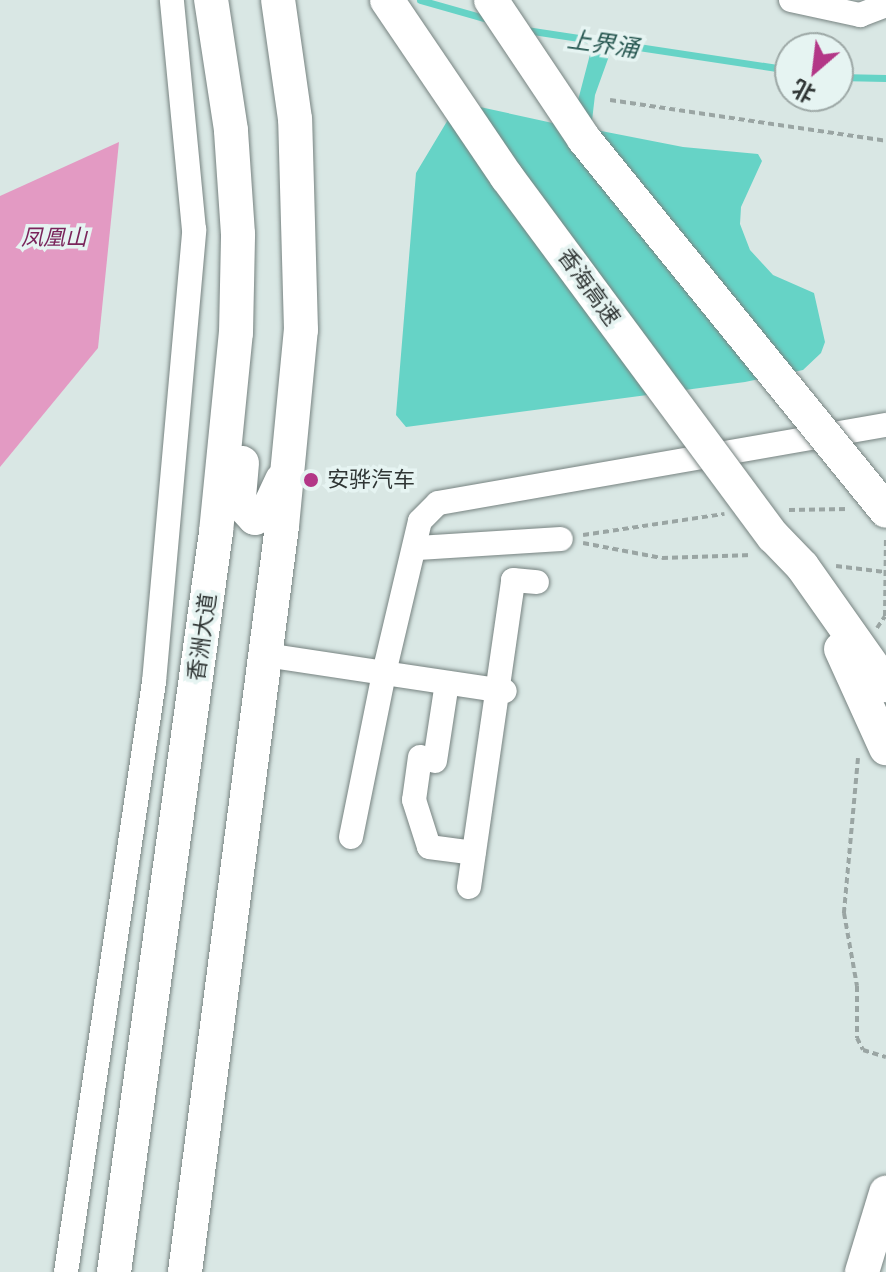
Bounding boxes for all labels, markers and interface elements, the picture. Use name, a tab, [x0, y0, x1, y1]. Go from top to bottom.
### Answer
water label: 上界涌	[565, 25, 641, 63]
north arrow	[774, 32, 854, 112]
text: 北	[787, 74, 820, 109]
park label: 凤凰山	[21, 225, 87, 251]
street label: 香海高速	[552, 244, 626, 330]
place label: 安骅汽车	[327, 467, 415, 493]
marker: 安骅汽车	[302, 471, 320, 489]
street label: 香洲大道	[183, 592, 221, 682]

